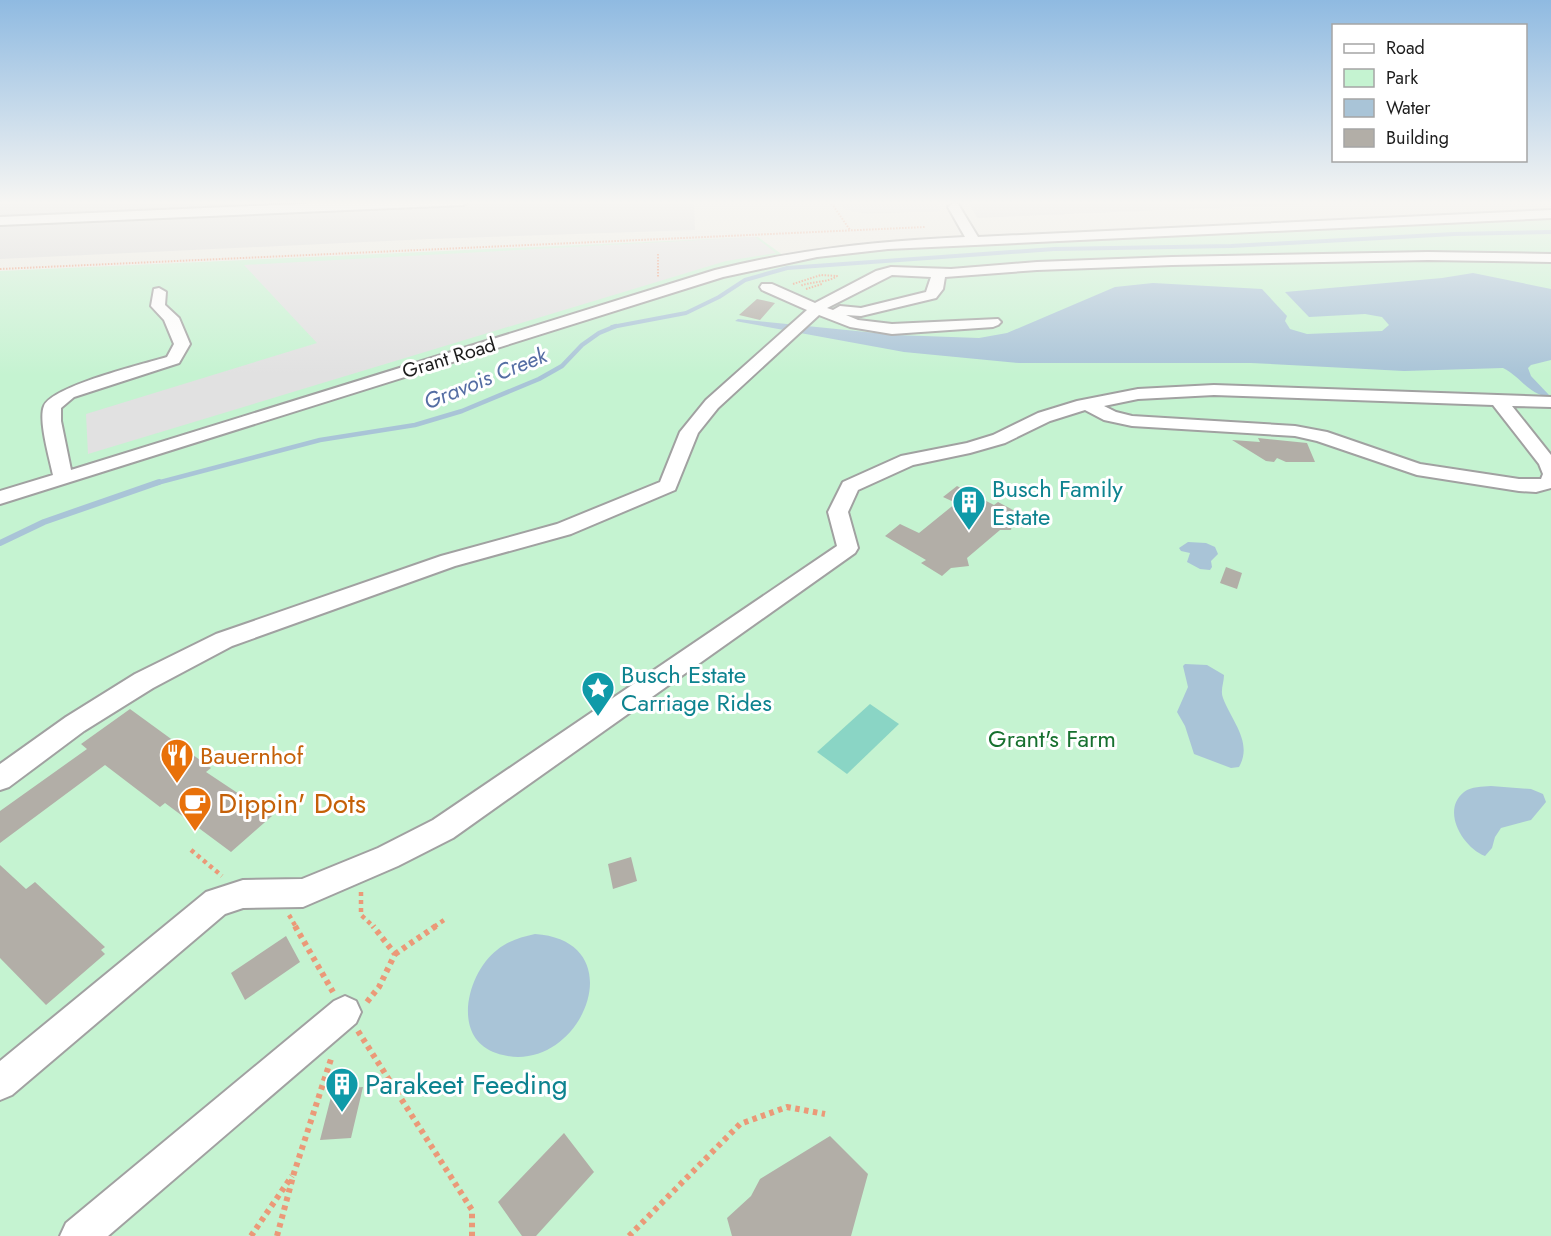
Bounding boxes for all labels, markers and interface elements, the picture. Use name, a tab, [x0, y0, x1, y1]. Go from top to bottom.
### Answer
legend	[1332, 24, 1527, 162]
text: Road	[1386, 35, 1425, 61]
text: Park	[1386, 65, 1418, 91]
text: Water	[1386, 95, 1431, 121]
text: Building	[1386, 125, 1449, 151]
street label: Grant Road	[399, 330, 499, 386]
water label: Gravois Creek	[419, 338, 553, 417]
place label: Busch Family Estate	[992, 471, 1123, 534]
building icon: Busch Family Estate	[951, 484, 987, 531]
place label: Busch Estate Carriage Rides	[621, 657, 772, 720]
place icon: Busch Estate Carriage Rides	[580, 670, 616, 717]
park label: Grant's Farm	[988, 721, 1116, 756]
restaurant icon: Bauernhof	[159, 737, 195, 784]
place label: Bauernhof	[200, 738, 304, 773]
place label: Dippin' Dots	[218, 783, 366, 824]
cafe icon: Dippin' Dots	[177, 785, 213, 832]
place label: Parakeet Feeding	[365, 1064, 568, 1105]
building icon: Parakeet Feeding	[324, 1066, 360, 1113]

